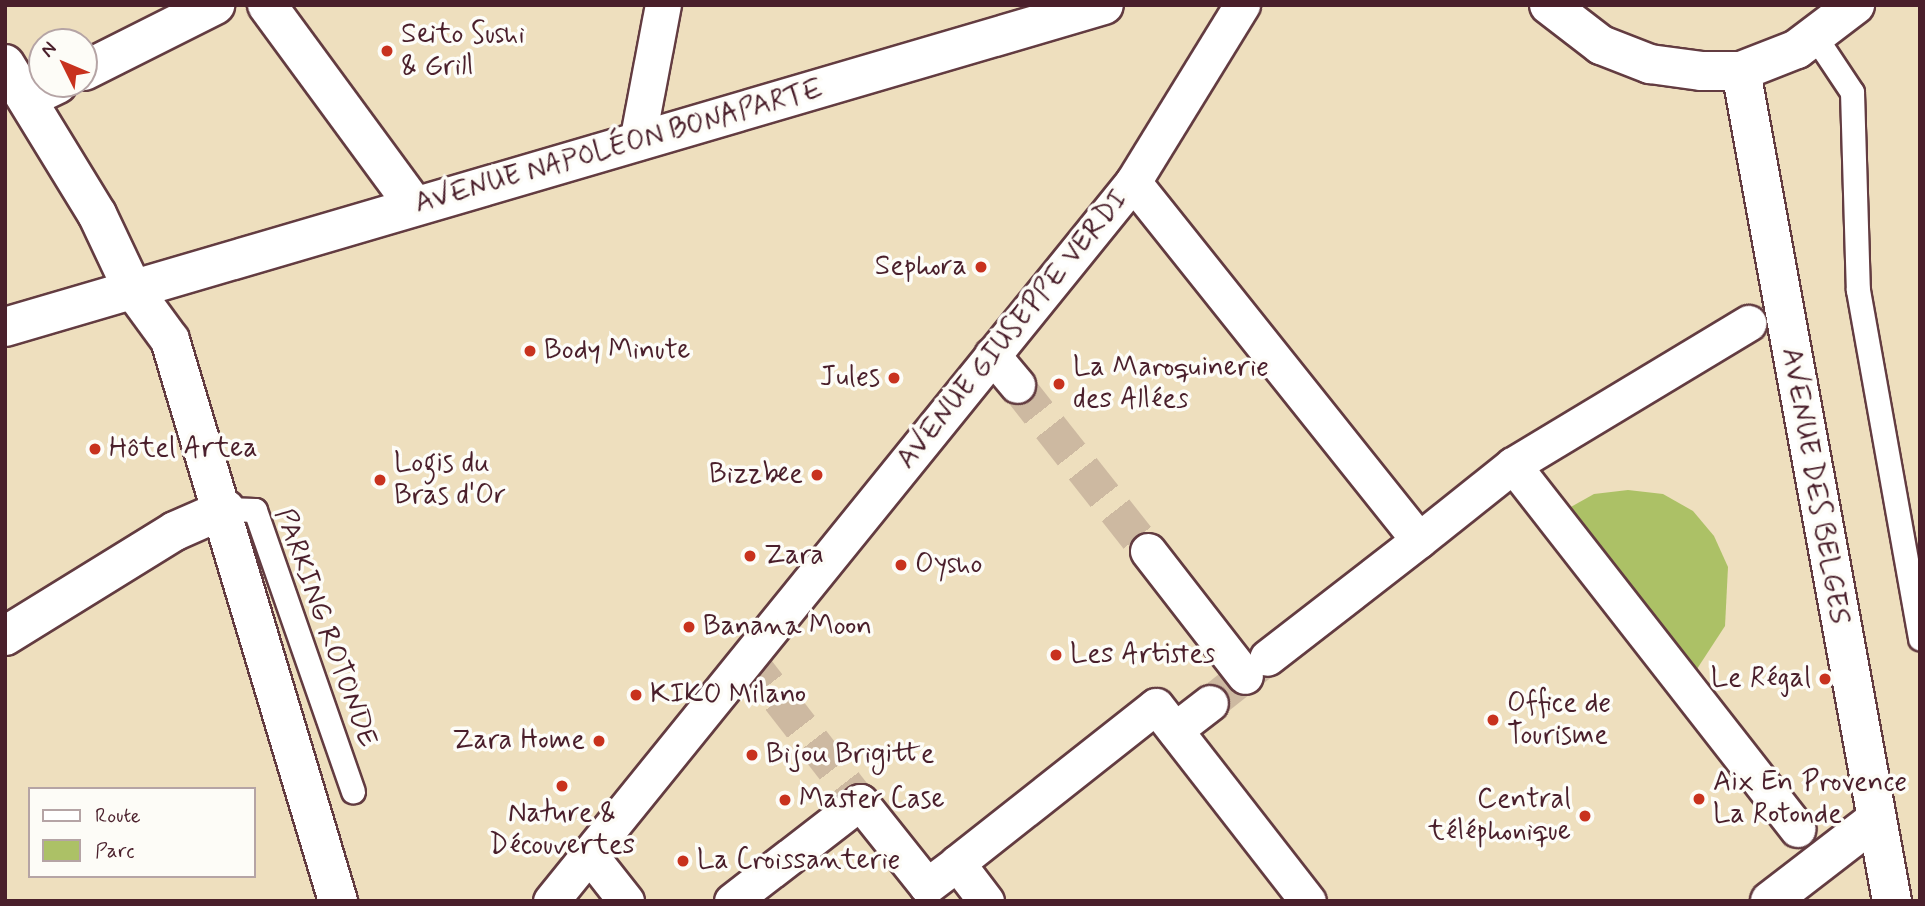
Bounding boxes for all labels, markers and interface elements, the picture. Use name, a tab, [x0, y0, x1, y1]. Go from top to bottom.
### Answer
place label: Seito Sushi & Grill	[401, 18, 529, 84]
north arrow	[28, 28, 98, 98]
text: N	[35, 37, 62, 63]
marker: Seito Sushi & Grill	[379, 43, 395, 59]
street label: AVENUE NAPOLÉON BONAPARTE	[410, 72, 828, 222]
street label: AVENUE GIUSEPPE VERDI	[892, 186, 1134, 474]
place label: Sephora	[875, 250, 967, 284]
marker: Sephora	[973, 259, 989, 275]
place label: Body Minute	[544, 334, 690, 368]
marker: Body Minute	[522, 343, 538, 359]
street label: AVENUE DES BELGES	[1773, 346, 1855, 626]
place label: La Maroquinerie des Allées	[1073, 351, 1268, 417]
place label: Jules	[820, 361, 880, 395]
marker: Jules	[886, 370, 902, 386]
marker: La Maroquinerie des Allées	[1051, 376, 1067, 392]
place label: Hôtel Artea	[109, 432, 253, 466]
marker: Hôtel Artea	[87, 441, 103, 457]
place label: Logis du Bras d'Or	[394, 447, 506, 513]
place label: Bizzbee	[709, 458, 803, 492]
marker: Bizzbee	[809, 467, 825, 483]
marker: Logis du Bras d'Or	[372, 472, 388, 488]
street label: PARKING ROTONDE	[267, 505, 383, 751]
place label: Zara	[764, 539, 824, 573]
marker: Zara	[742, 548, 758, 564]
place label: Oysho	[915, 548, 983, 582]
marker: Oysho	[893, 557, 909, 573]
place label: Banana Moon	[703, 610, 872, 644]
marker: Banana Moon	[681, 619, 697, 635]
place label: Les Artistes	[1070, 638, 1215, 672]
marker: Les Artistes	[1048, 647, 1064, 663]
place label: Le Régal	[1710, 662, 1811, 696]
marker: Le Régal	[1817, 671, 1833, 687]
place label: KIKO Milano	[650, 678, 812, 712]
marker: KIKO Milano	[628, 687, 644, 703]
place label: Office de Tourisme	[1507, 687, 1611, 753]
marker: Office de Tourisme	[1485, 712, 1501, 728]
place label: Zara Home	[448, 724, 585, 758]
marker: Zara Home	[591, 733, 607, 749]
place label: Bijou Brigitte	[766, 738, 935, 772]
marker: Bijou Brigitte	[744, 747, 760, 763]
place label: Aix En Provence La Rotonde	[1713, 766, 1904, 832]
marker: Nature & Découvertes	[554, 778, 570, 794]
place label: Master Case	[799, 783, 950, 817]
place label: Central téléphonique	[1428, 783, 1571, 849]
legend	[28, 787, 256, 878]
marker: Aix En Provence La Rotonde	[1691, 791, 1707, 807]
marker: Master Case	[777, 792, 793, 808]
place label: Nature & Découvertes	[489, 797, 635, 863]
text: Route	[95, 802, 141, 830]
marker: Central téléphonique	[1577, 808, 1593, 824]
text: Parc	[95, 837, 135, 865]
place label: La Croissanterie	[697, 844, 904, 878]
marker: La Croissanterie	[675, 853, 691, 869]

